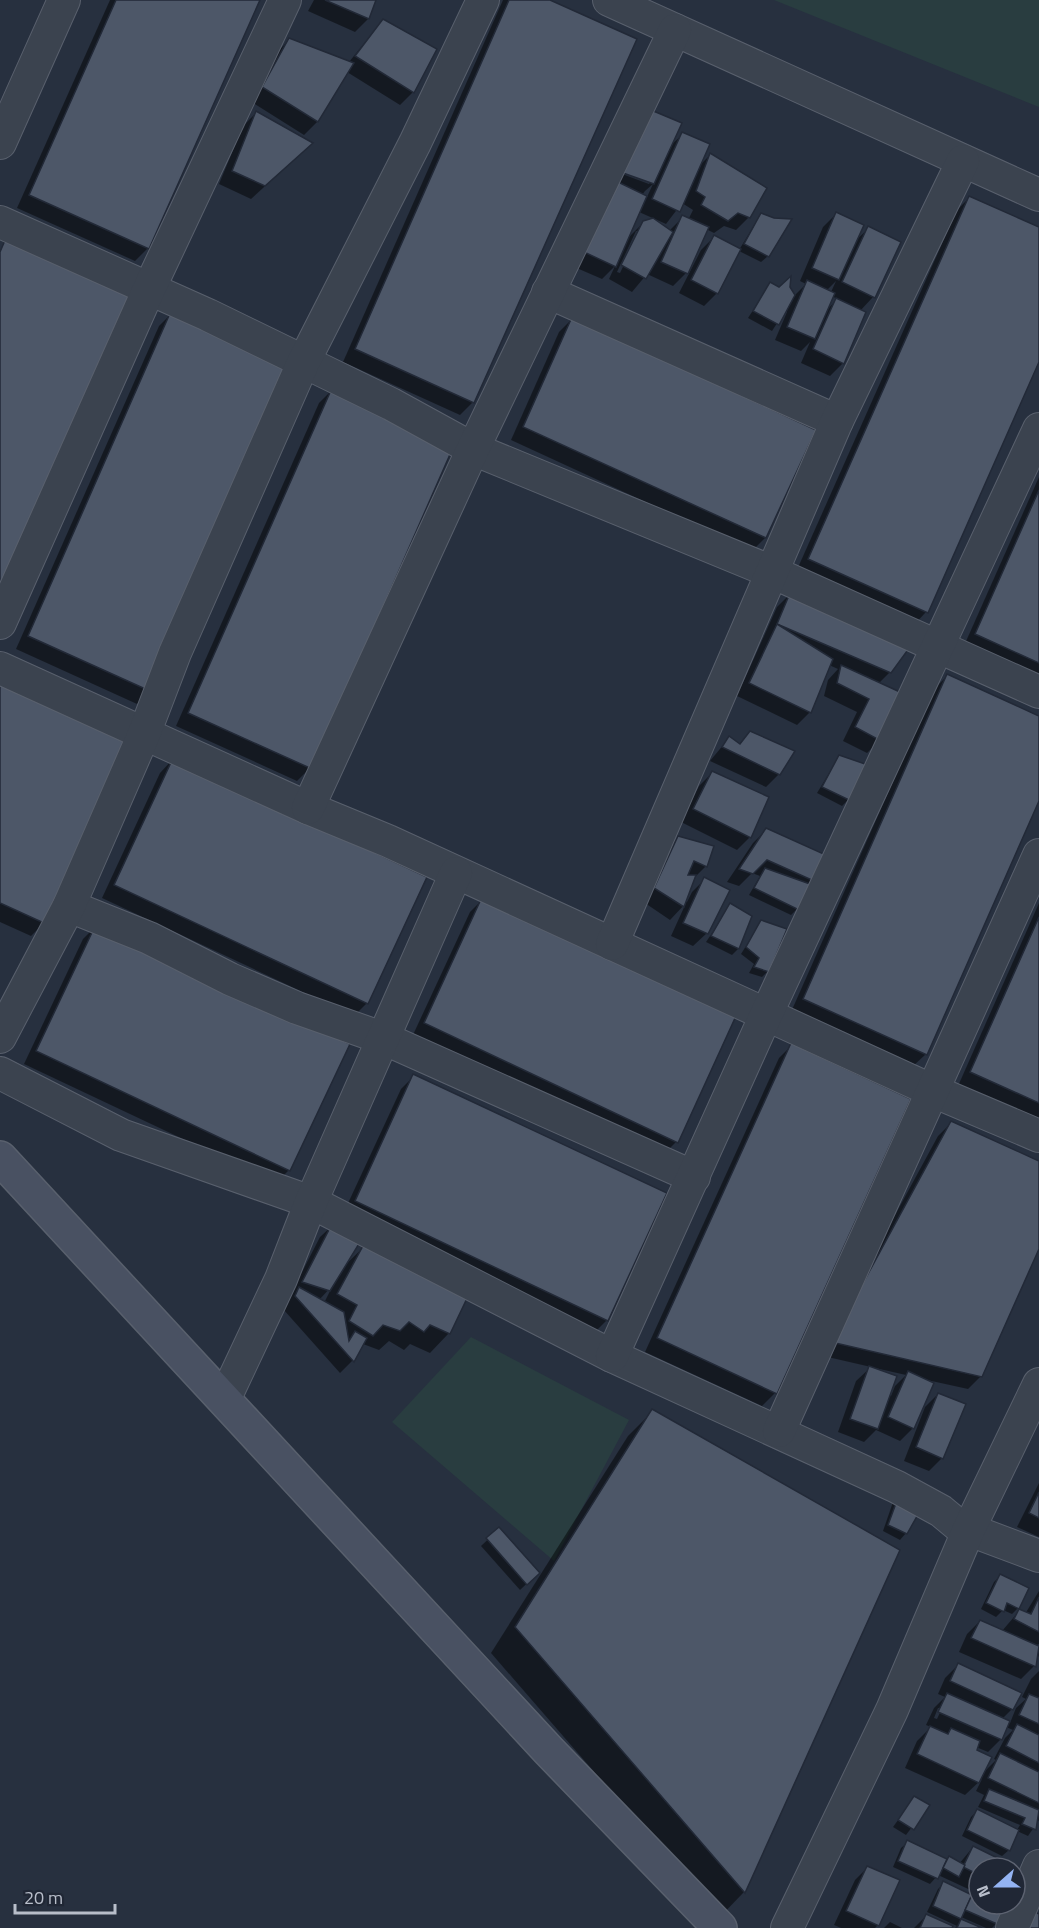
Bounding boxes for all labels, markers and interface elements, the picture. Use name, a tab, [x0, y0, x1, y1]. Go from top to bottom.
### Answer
north arrow	[967, 1856, 1027, 1916]
scale bar	[15, 1877, 116, 1915]
text: N	[970, 1882, 996, 1901]
text: 20 m	[24, 1884, 63, 1911]

